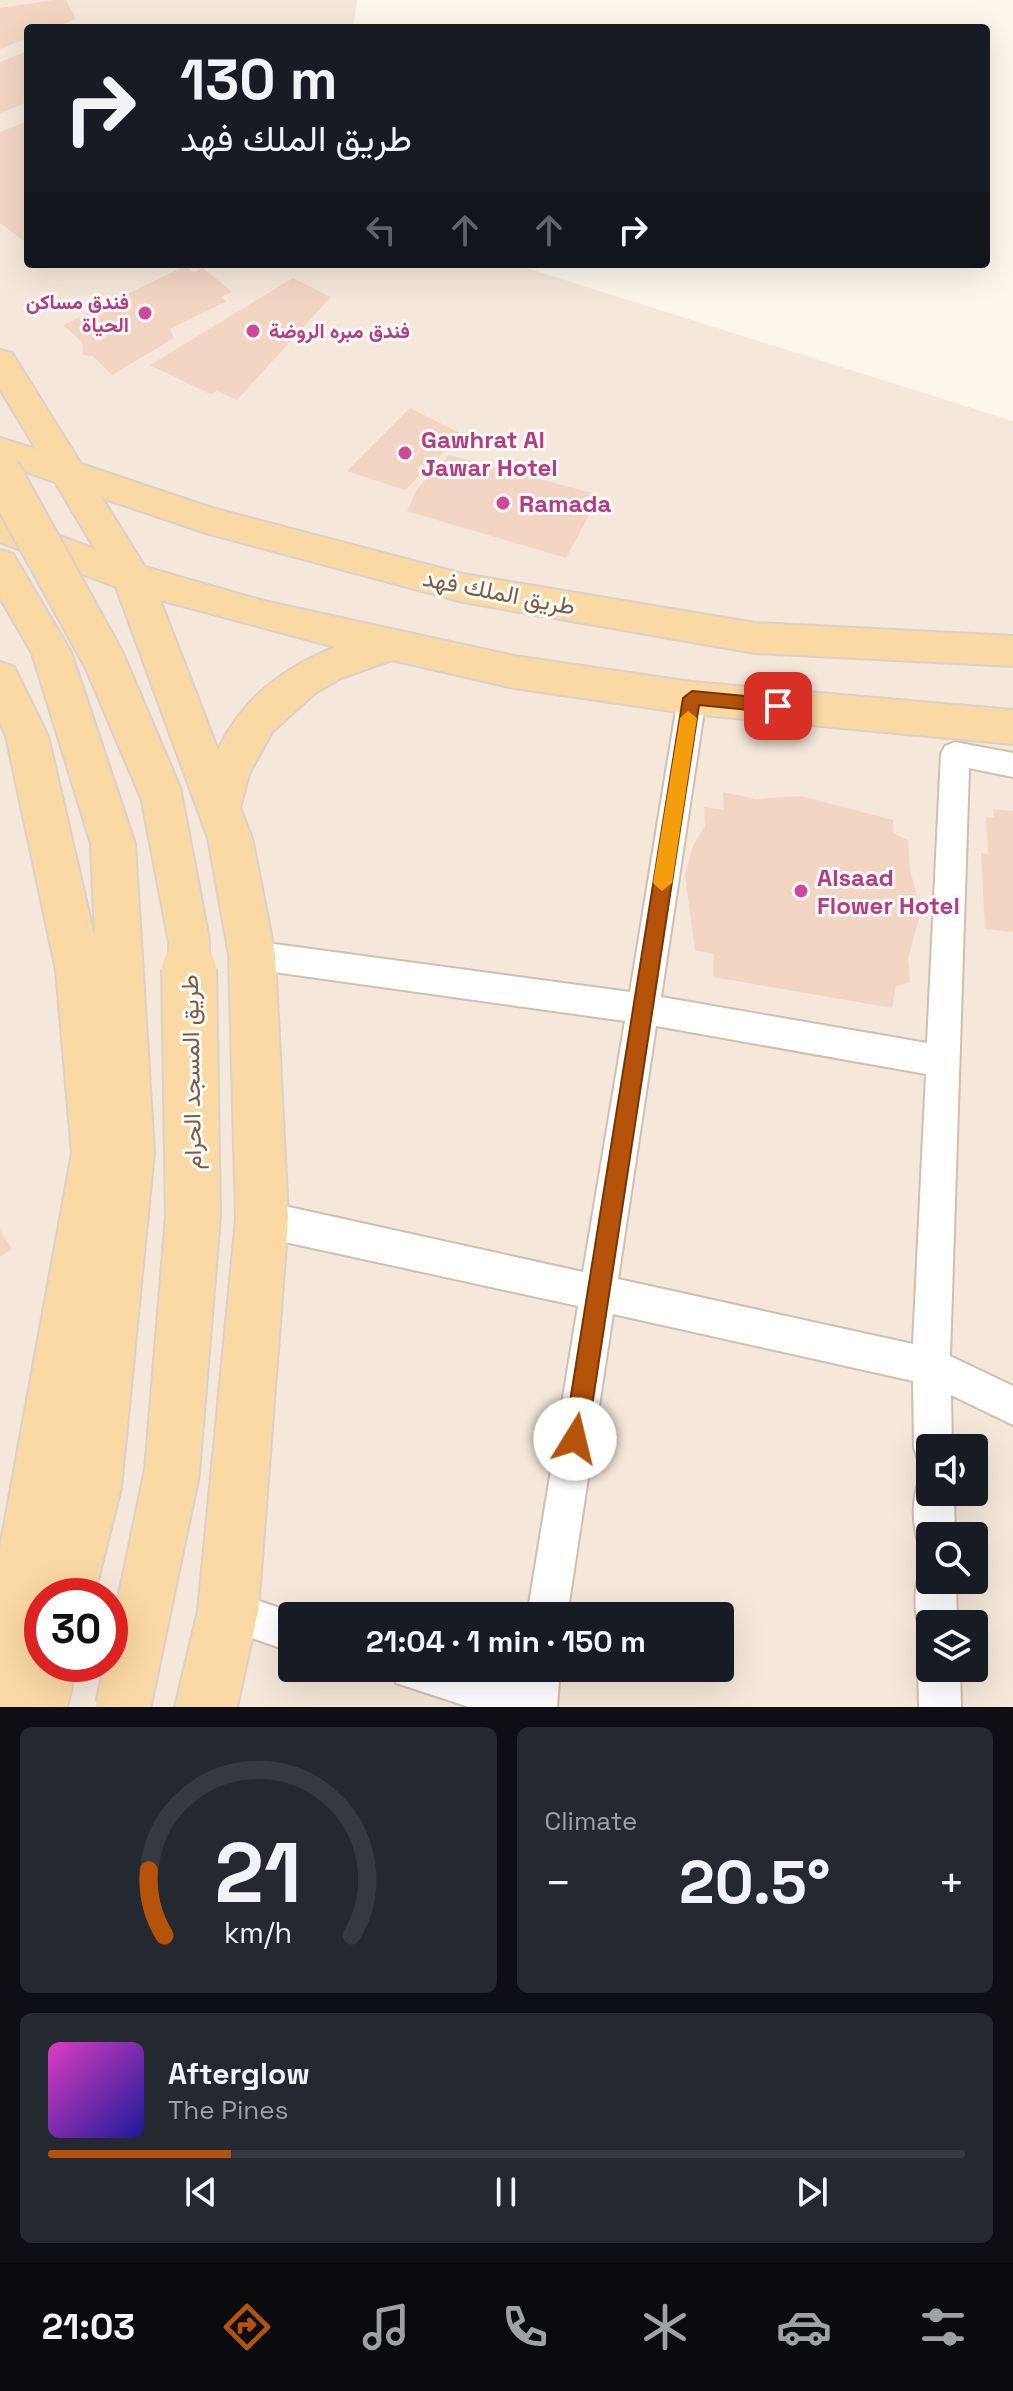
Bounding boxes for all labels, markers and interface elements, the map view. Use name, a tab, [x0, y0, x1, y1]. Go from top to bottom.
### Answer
text: 130 m	[180, 44, 338, 115]
icon: right	[48, 56, 152, 160]
text: طريق الملك فهد	[180, 116, 412, 162]
icon: left	[359, 208, 403, 252]
icon: ahead	[443, 208, 487, 252]
icon: ahead	[527, 208, 571, 252]
icon: right	[611, 208, 655, 252]
place label: فندق مساكن الحياة	[26, 289, 129, 338]
marker: فندق مساكن الحياة	[136, 304, 154, 322]
place label: فندق مبره الروضة	[269, 318, 410, 344]
marker: فندق مبره الروضة	[244, 322, 262, 340]
place label: Gawhrat Al Jawar Hotel	[421, 424, 558, 483]
marker: Gawhrat Al Jawar Hotel	[396, 444, 414, 462]
place label: Ramada	[519, 488, 611, 519]
marker: Ramada	[494, 494, 512, 512]
street label: طريق الملك فهد	[420, 562, 578, 622]
pin	[744, 672, 812, 740]
icon: arrive	[756, 684, 800, 728]
place label: Alsaad Flower Hotel	[817, 862, 960, 921]
marker: Alsaad Flower Hotel	[792, 882, 810, 900]
street label: طريق المسجد الحرام	[174, 974, 209, 1170]
position arrow	[533, 1397, 617, 1481]
map controls	[916, 1434, 988, 1682]
button: sound	[916, 1434, 988, 1506]
button: search	[916, 1522, 988, 1594]
speed limit sign: 30	[24, 1578, 128, 1682]
button: layers	[916, 1610, 988, 1682]
text: 21:04 · 1 min · 150 m	[366, 1622, 646, 1661]
text: Climate	[545, 1804, 637, 1838]
text: 21	[215, 1820, 302, 1926]
text: 20.5°	[679, 1844, 830, 1921]
text: −	[545, 1855, 572, 1911]
text: +	[938, 1855, 965, 1911]
text: km/h	[224, 1915, 292, 1951]
text: Afterglow	[168, 2054, 310, 2093]
text: The Pines	[168, 2093, 288, 2127]
icon: previous	[179, 2170, 223, 2214]
icon: pause	[484, 2170, 528, 2214]
icon: next	[790, 2170, 834, 2214]
icon: directions	[219, 2299, 275, 2355]
icon: music	[358, 2299, 414, 2355]
icon: phone	[497, 2299, 553, 2355]
icon: climate	[637, 2299, 693, 2355]
icon: car	[776, 2299, 832, 2355]
icon: filters	[915, 2299, 971, 2355]
text: 21:03	[42, 2304, 135, 2350]

